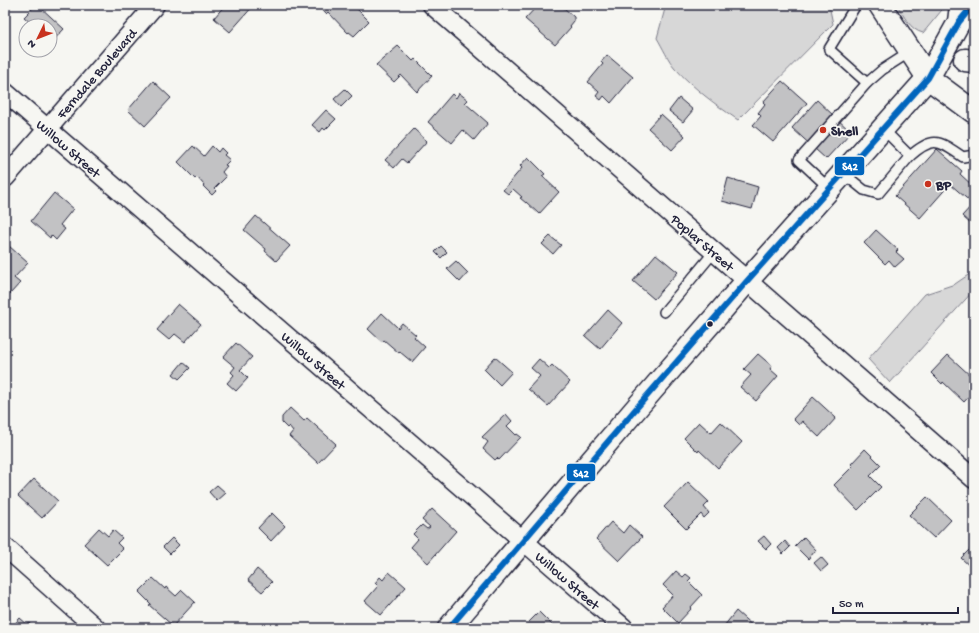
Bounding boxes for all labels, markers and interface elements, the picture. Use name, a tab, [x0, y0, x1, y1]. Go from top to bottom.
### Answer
north arrow	[18, 18, 58, 58]
street label: Ferndale Boulevard	[53, 25, 143, 124]
text: N	[25, 37, 39, 50]
street label: Willow Street	[32, 117, 104, 183]
place label: Shell	[831, 124, 858, 141]
marker: Shell	[818, 125, 828, 135]
line badge: S42	[834, 156, 865, 176]
text: S42	[842, 162, 858, 174]
place label: BP	[935, 178, 952, 195]
marker: BP	[923, 179, 933, 189]
street label: Poplar Street	[665, 211, 737, 277]
unlabelled marker	[705, 319, 715, 329]
street label: Willow Street	[277, 329, 349, 395]
line badge: S42	[566, 463, 596, 482]
text: S42	[573, 469, 589, 481]
street label: Willow Street	[531, 549, 603, 615]
scale bar	[833, 589, 958, 615]
text: 50 m	[839, 598, 864, 612]

